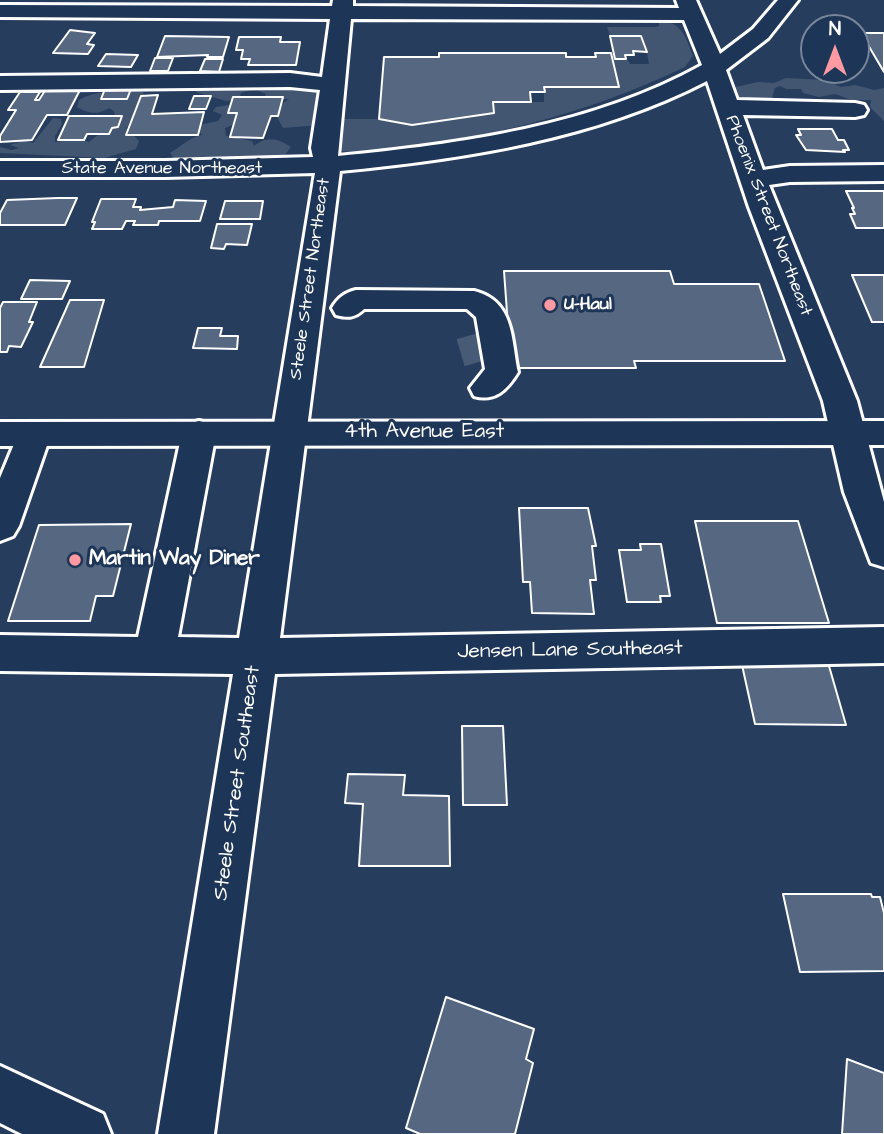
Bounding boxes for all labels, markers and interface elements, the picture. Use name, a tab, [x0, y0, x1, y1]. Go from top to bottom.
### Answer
north arrow	[800, 14, 870, 84]
text: N	[829, 16, 841, 43]
street label: Phoenix Street Northeast	[720, 113, 816, 319]
street label: State Avenue Northeast	[62, 158, 262, 180]
street label: Steele Street Northeast	[286, 177, 336, 381]
place label: U-Haul	[564, 294, 612, 316]
marker: U-Haul	[542, 297, 558, 313]
street label: 4th Avenue East	[344, 420, 504, 446]
place label: Martin Way Diner	[89, 547, 260, 573]
marker: Martin Way Diner	[67, 552, 83, 568]
street label: Jensen Lane Southeast	[457, 636, 683, 666]
street label: Steele Street Southeast	[209, 664, 267, 902]

